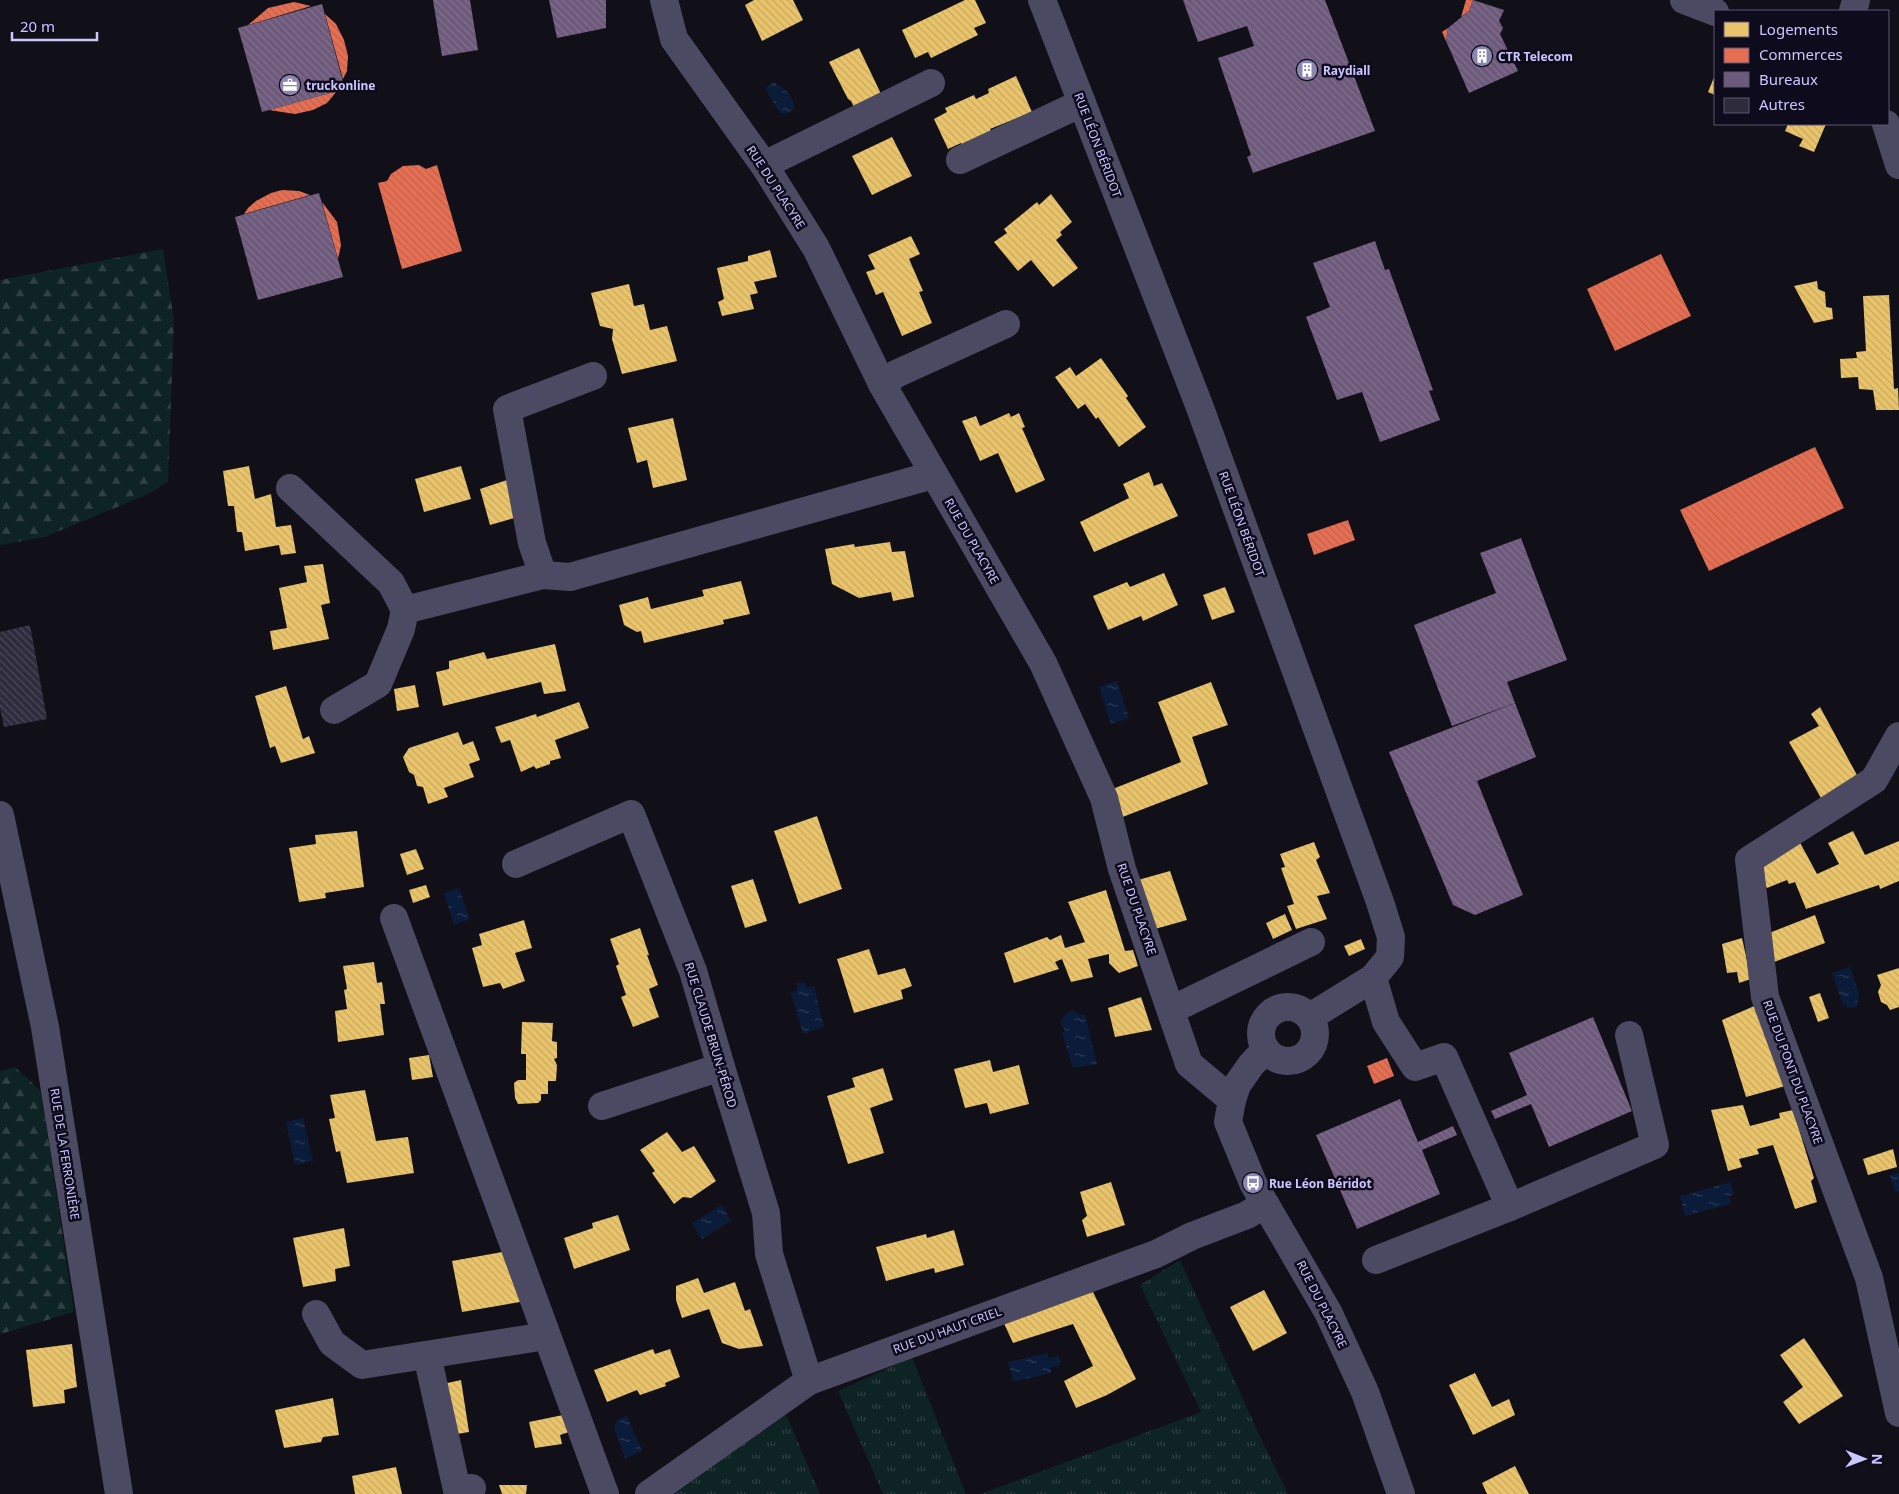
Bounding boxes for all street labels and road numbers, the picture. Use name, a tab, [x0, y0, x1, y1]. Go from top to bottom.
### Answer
street label: RUE LÉON BÉRIDOT	[1070, 90, 1126, 200]
street label: RUE DU PLACYRE	[743, 142, 809, 232]
street label: RUE LÉON BÉRIDOT	[1215, 469, 1269, 579]
street label: RUE DU PLACYRE	[941, 495, 1003, 587]
street label: RUE DU PLACYRE	[1113, 861, 1161, 957]
street label: RUE CLAUDE BRUN-PÉROD	[681, 960, 741, 1110]
street label: RUE DU PONT DU PLACYRE	[1759, 997, 1827, 1147]
street label: RUE DE LA FERRONIÈRE	[46, 1087, 84, 1221]
street label: RUE DU PLACYRE	[1293, 1257, 1351, 1351]
street label: RUE DU HAUT CRIEL	[891, 1303, 1003, 1357]

